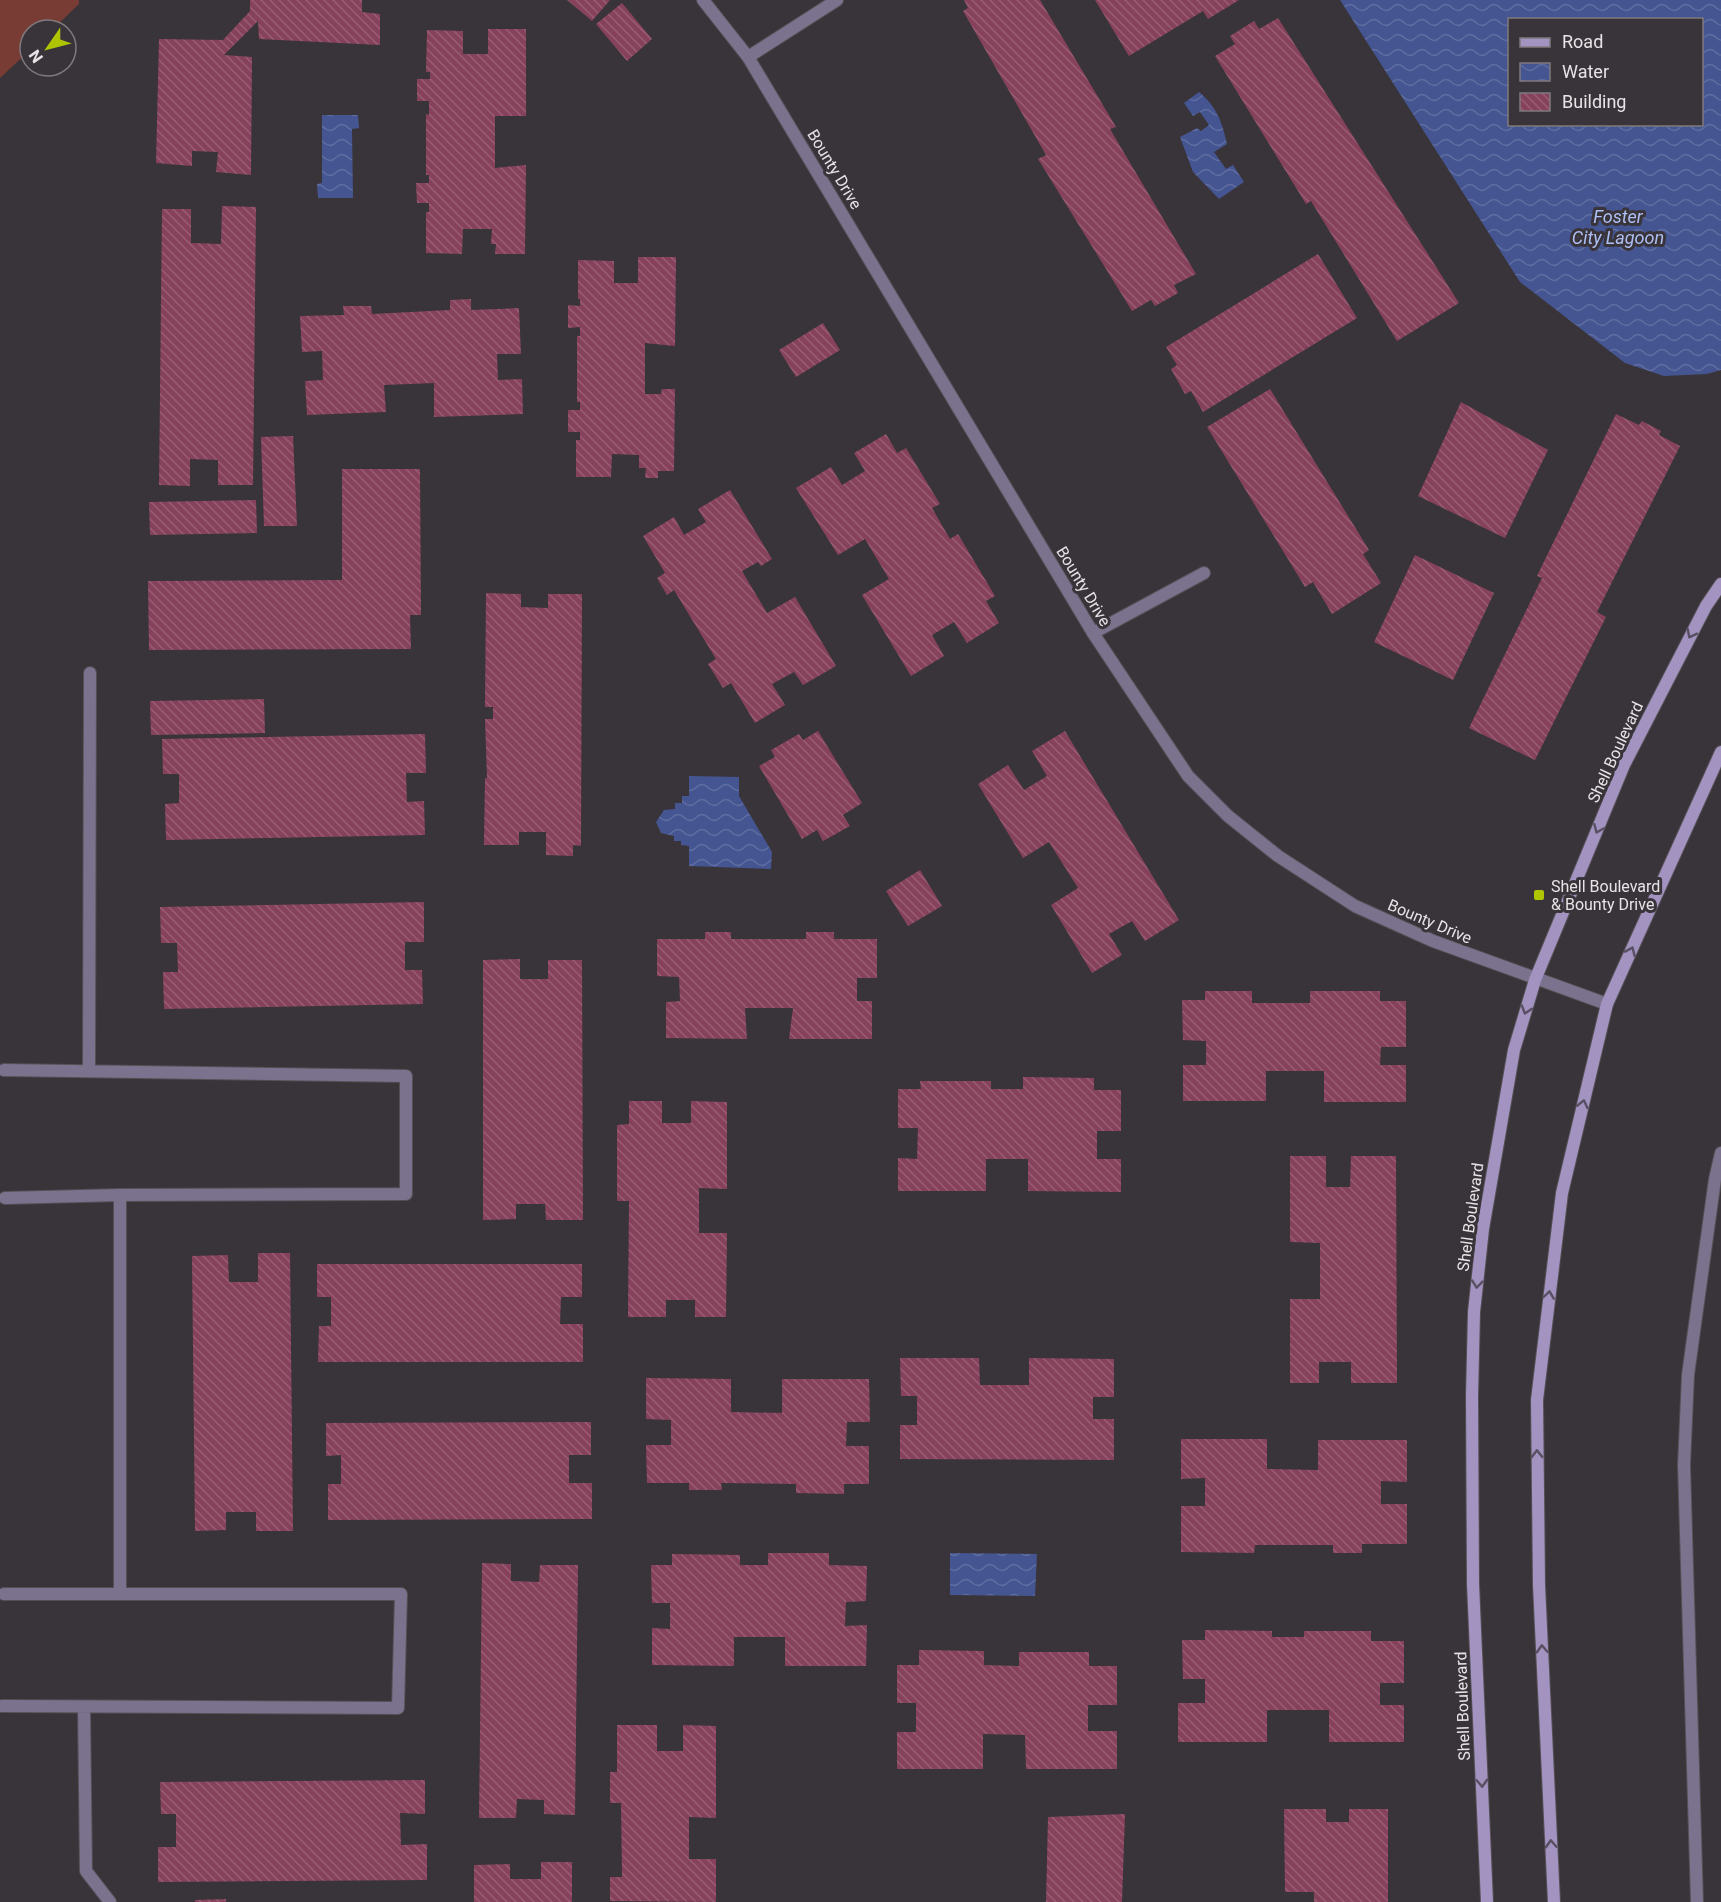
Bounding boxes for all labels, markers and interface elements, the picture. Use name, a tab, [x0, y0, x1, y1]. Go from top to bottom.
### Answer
north arrow	[18, 18, 78, 78]
legend	[1508, 18, 1703, 126]
text: Road	[1562, 31, 1603, 52]
text: N	[25, 46, 47, 66]
text: Water	[1562, 61, 1609, 82]
text: Building	[1562, 91, 1626, 112]
street label: Bounty Drive	[803, 126, 866, 212]
water label: Foster City Lagoon	[1572, 206, 1664, 248]
street label: Bounty Drive	[1052, 543, 1115, 629]
one-way arrow	[1687, 628, 1699, 639]
street label: Shell Boulevard	[1584, 699, 1647, 806]
one-way arrow	[1593, 823, 1605, 834]
place label: Shell Boulevard & Bounty Drive	[1551, 877, 1660, 914]
marker: Shell Boulevard & Bounty Drive	[1532, 888, 1546, 902]
street label: Bounty Drive	[1385, 895, 1475, 948]
one-way arrow	[1623, 946, 1635, 957]
one-way arrow	[1521, 1004, 1533, 1015]
one-way arrow	[1576, 1099, 1589, 1109]
street label: Shell Boulevard	[1453, 1162, 1488, 1273]
one-way arrow	[1471, 1280, 1483, 1289]
one-way arrow	[1542, 1291, 1555, 1300]
one-way arrow	[1531, 1449, 1543, 1458]
one-way arrow	[1535, 1644, 1548, 1653]
street label: Shell Boulevard	[1451, 1651, 1474, 1761]
one-way arrow	[1475, 1778, 1488, 1787]
one-way arrow	[1544, 1839, 1557, 1848]

